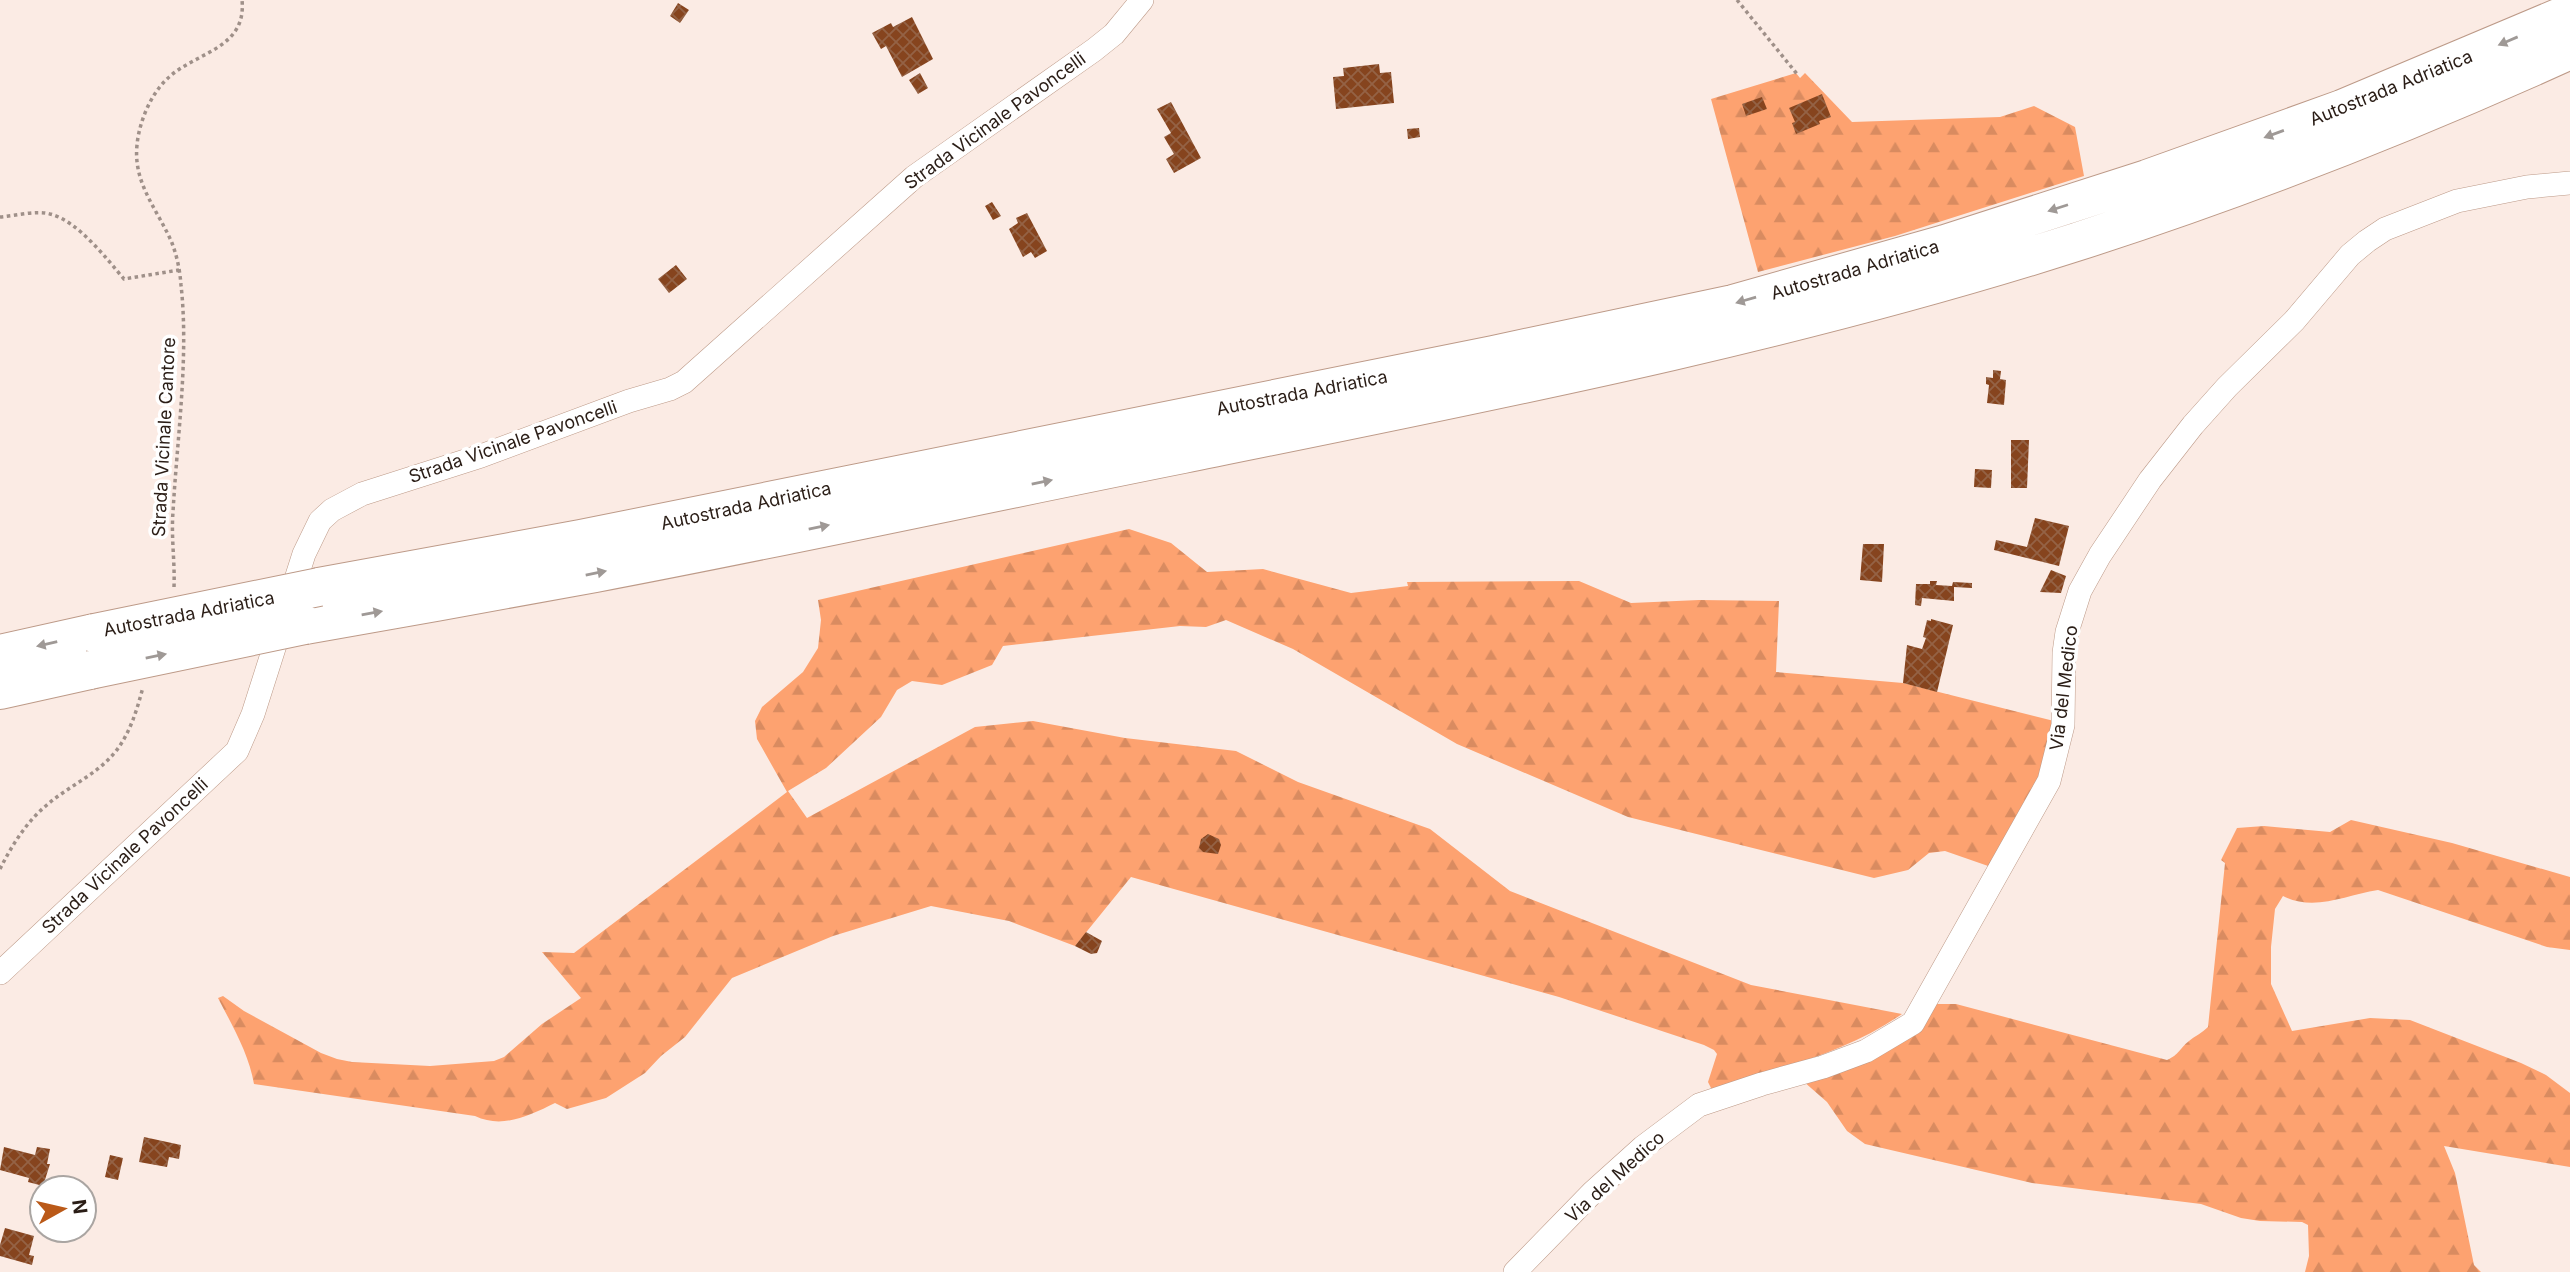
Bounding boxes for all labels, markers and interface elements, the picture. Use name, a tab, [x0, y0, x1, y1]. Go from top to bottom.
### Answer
one-way arrow	[2497, 35, 2518, 46]
street label: Autostrada Adriatica	[2306, 45, 2475, 130]
street label: Strada Vicinale Pavoncelli	[900, 48, 1089, 193]
one-way arrow	[2263, 129, 2284, 140]
one-way arrow	[2048, 203, 2069, 213]
street label: Autostrada Adriatica	[1768, 235, 1941, 304]
one-way arrow	[1736, 296, 1757, 306]
street label: Strada Vicinale Cantore	[148, 337, 179, 537]
street label: Autostrada Adriatica	[1215, 366, 1389, 419]
street label: Strada Vicinale Pavoncelli	[406, 396, 620, 487]
street label: Autostrada Adriatica	[659, 477, 833, 534]
one-way arrow	[1031, 477, 1053, 488]
one-way arrow	[808, 522, 830, 533]
one-way arrow	[585, 567, 607, 578]
street label: Autostrada Adriatica	[102, 587, 276, 640]
one-way arrow	[361, 607, 383, 618]
street label: Via del Medico	[2045, 624, 2082, 752]
one-way arrow	[36, 638, 58, 649]
one-way arrow	[145, 651, 167, 662]
street label: Strada Vicinale Pavoncelli	[37, 773, 212, 938]
street label: Via del Medico	[1561, 1127, 1669, 1227]
north arrow	[28, 1174, 98, 1244]
text: N	[67, 1198, 92, 1215]

